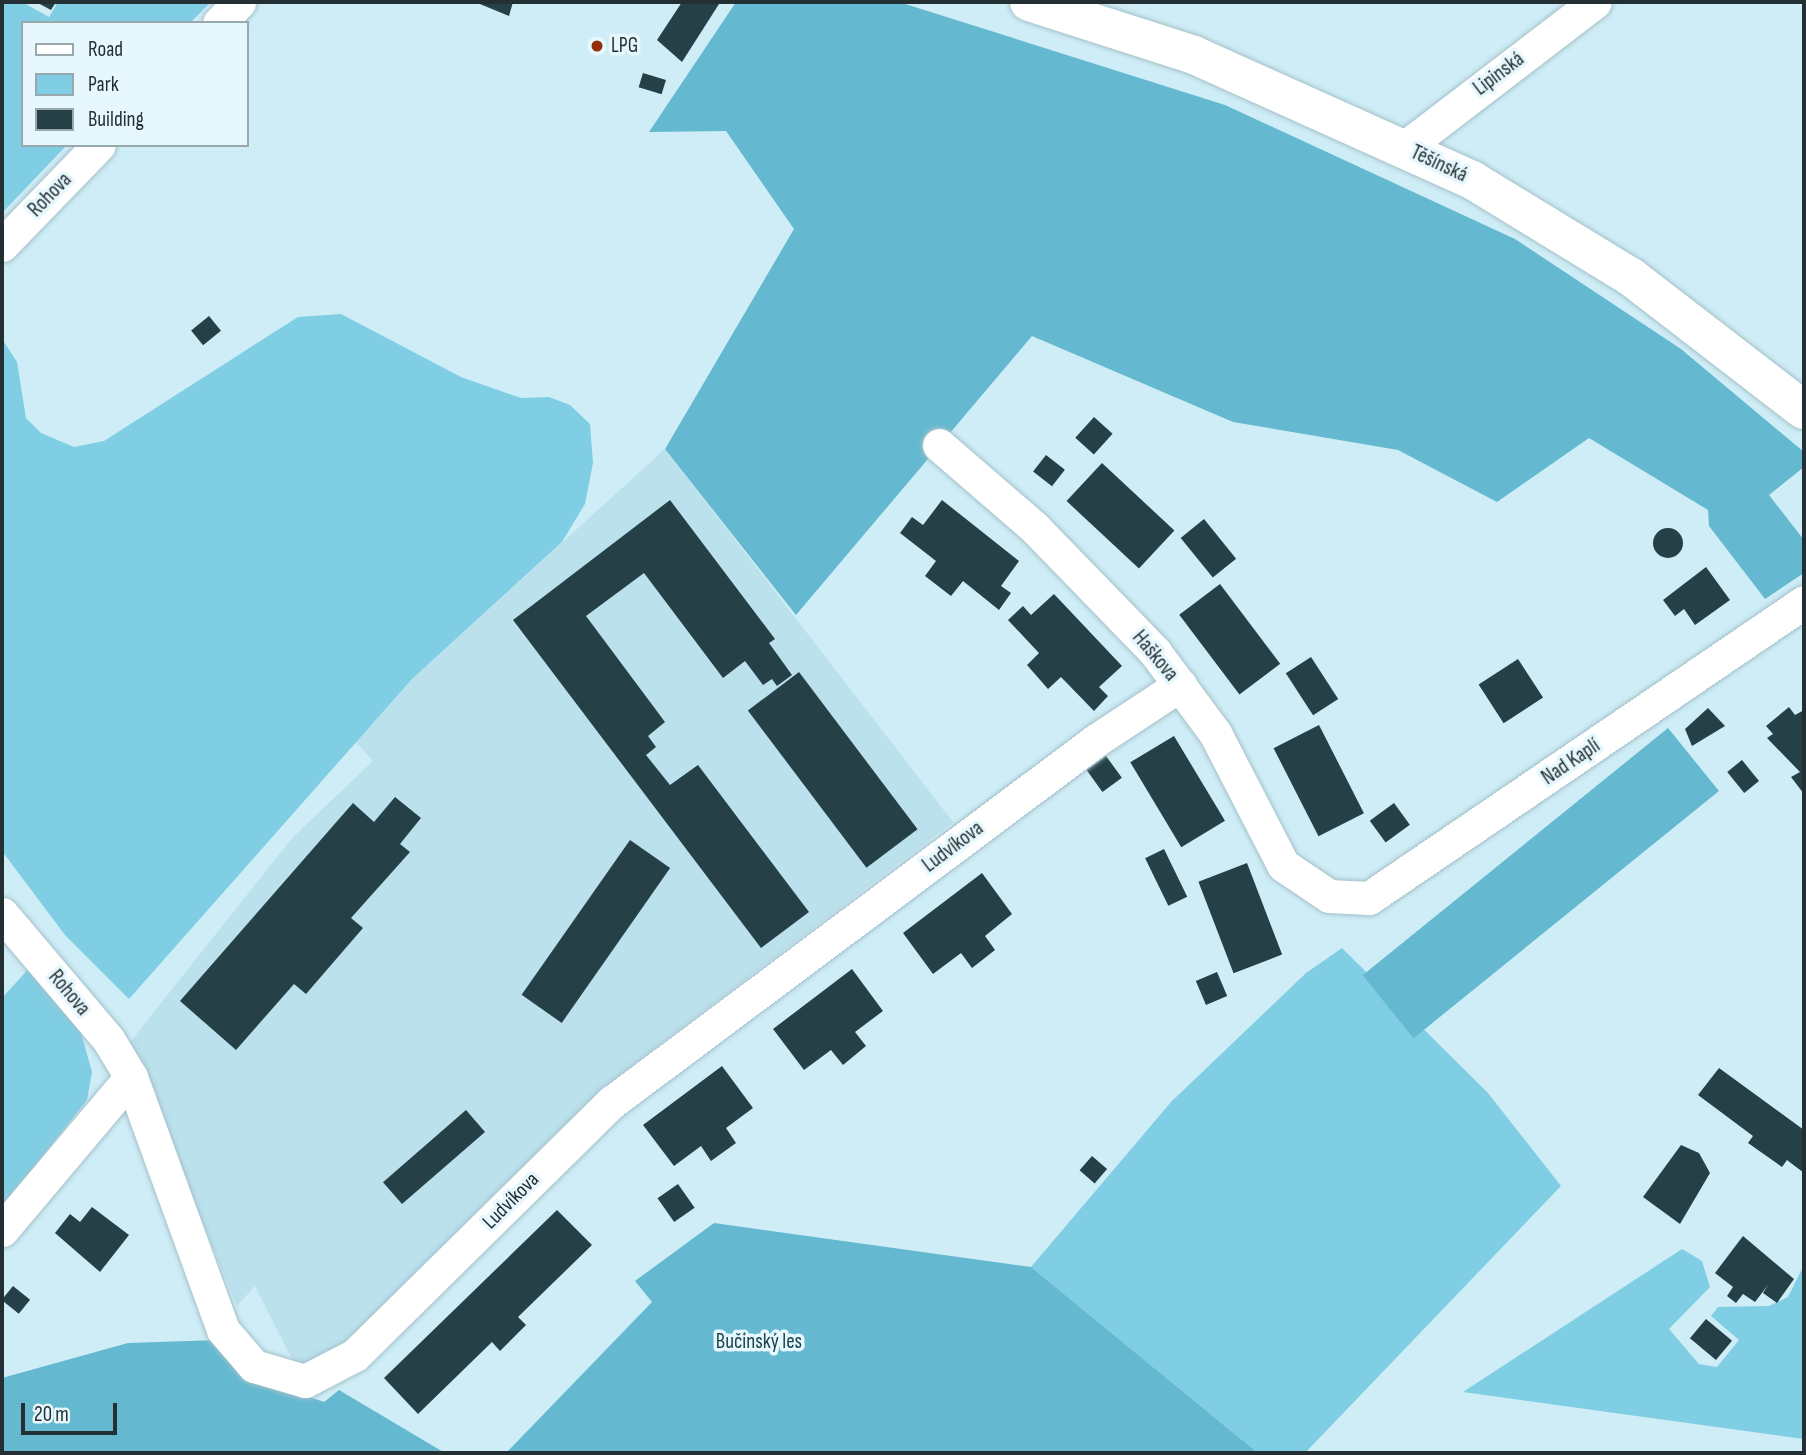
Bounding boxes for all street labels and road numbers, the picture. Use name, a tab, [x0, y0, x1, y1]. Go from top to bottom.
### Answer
street label: Lipinská	[1469, 47, 1529, 101]
street label: Těšínská	[1407, 140, 1471, 188]
street label: Rohova	[23, 168, 77, 222]
street label: Haškova	[1127, 626, 1183, 686]
street label: Nad Kaplí	[1537, 733, 1605, 791]
street label: Ludvíkova	[918, 816, 988, 878]
street label: Rohova	[43, 965, 95, 1021]
street label: Ludvíkova	[478, 1168, 544, 1234]

